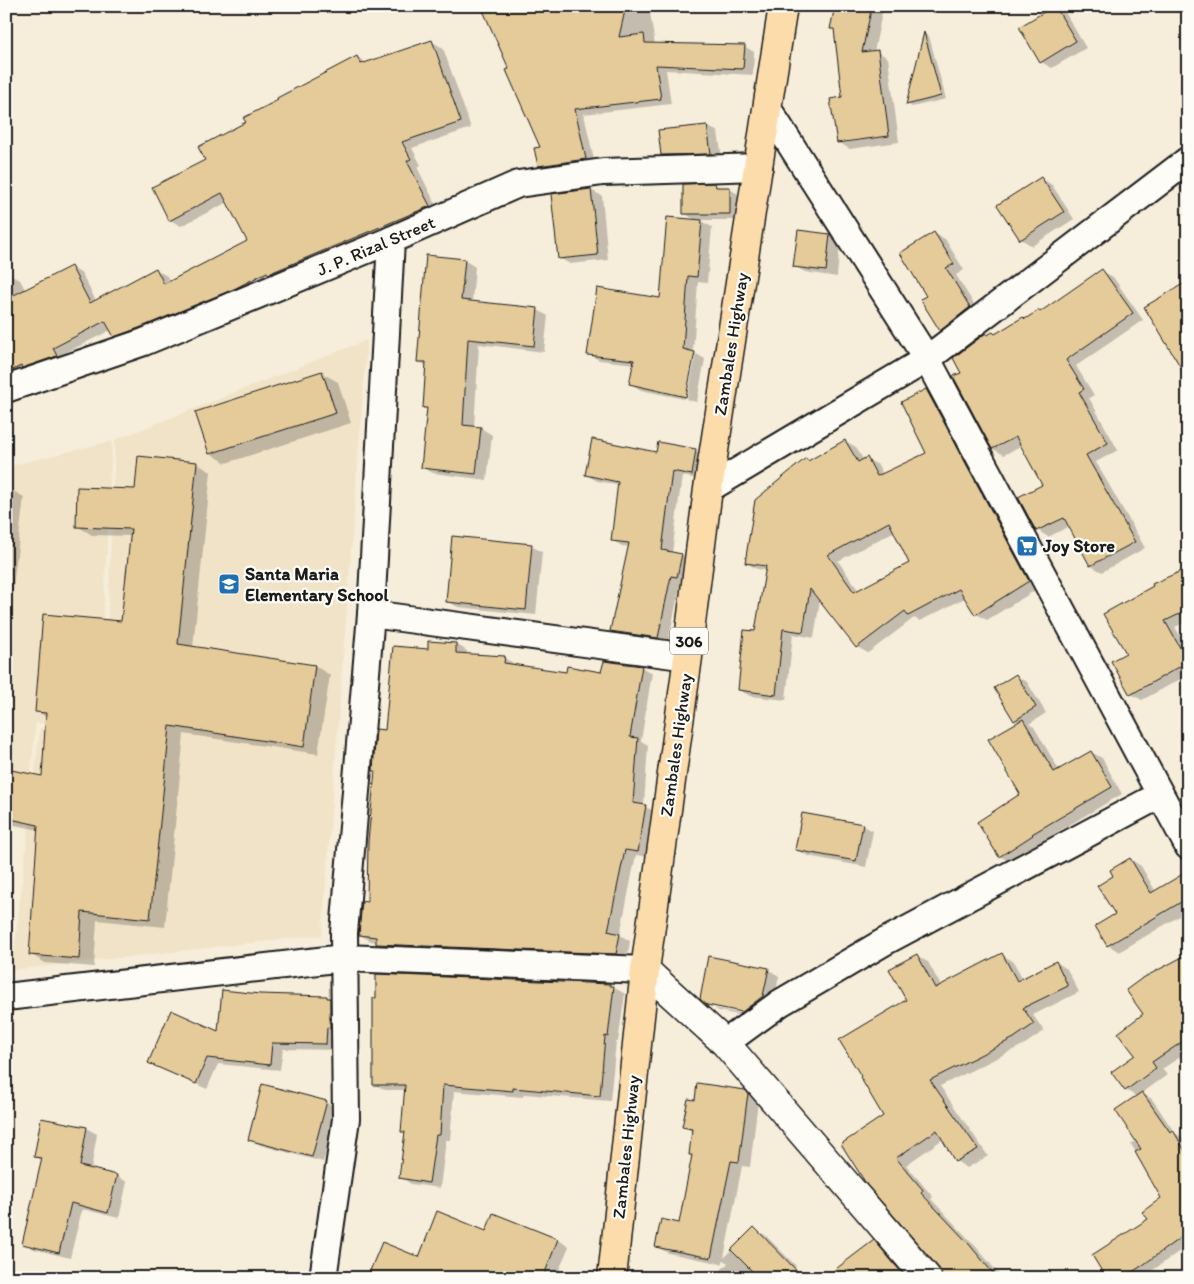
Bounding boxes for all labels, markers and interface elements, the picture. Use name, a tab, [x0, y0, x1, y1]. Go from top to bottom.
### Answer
street label: J. P. Rizal Street	[314, 211, 439, 281]
street label: Zambales Highway	[709, 271, 753, 417]
supermarket icon: Joy Store	[1015, 534, 1039, 558]
place label: Joy Store	[1042, 535, 1115, 557]
place label: Santa Maria Elementary School	[245, 563, 389, 606]
school or university icon: Santa Maria Elementary School	[217, 572, 241, 596]
road number: 306	[670, 627, 708, 654]
street label: Zambales Highway	[655, 672, 697, 818]
street label: Zambales Highway	[608, 1074, 645, 1220]

